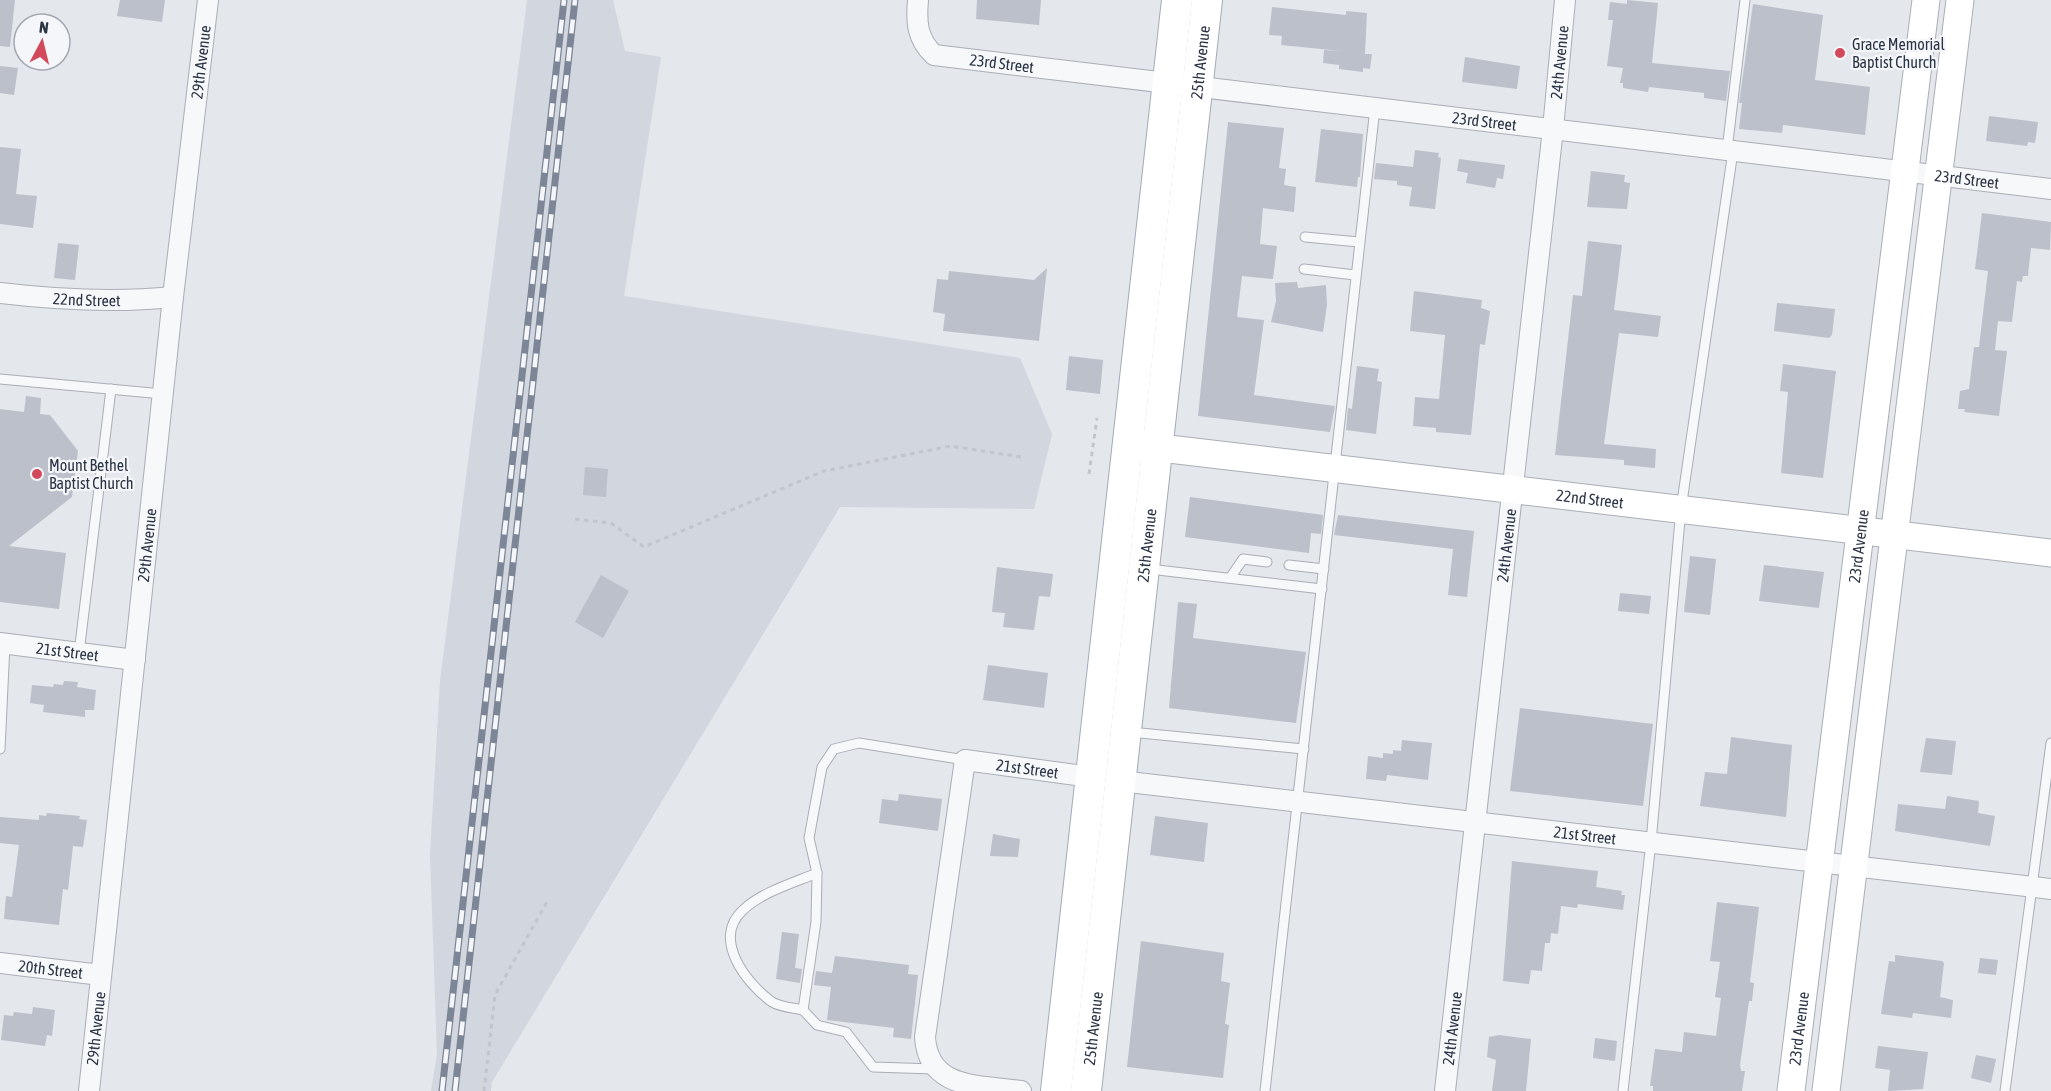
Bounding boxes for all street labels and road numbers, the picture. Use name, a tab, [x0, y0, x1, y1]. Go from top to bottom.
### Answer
street label: 29th Avenue	[187, 24, 214, 100]
street label: 25th Avenue	[1187, 25, 1213, 100]
street label: 24th Avenue	[1547, 25, 1572, 100]
street label: 23rd Street	[969, 50, 1035, 76]
street label: 23rd Street	[1451, 108, 1518, 134]
street label: 23rd Street	[1934, 166, 2000, 192]
street label: 22nd Street	[52, 289, 121, 309]
street label: 22nd Street	[1555, 486, 1625, 512]
street label: 29th Avenue	[134, 507, 160, 583]
street label: 25th Avenue	[1133, 508, 1160, 583]
street label: 24th Avenue	[1493, 508, 1519, 583]
street label: 23rd Avenue	[1845, 508, 1872, 584]
street label: 21st Street	[35, 639, 100, 664]
street label: 21st Street	[995, 755, 1060, 782]
street label: 21st Street	[1553, 822, 1617, 848]
street label: 20th Street	[17, 956, 84, 982]
street label: 29th Avenue	[83, 991, 108, 1066]
street label: 25th Avenue	[1080, 991, 1106, 1066]
street label: 24th Avenue	[1439, 991, 1465, 1066]
street label: 23rd Avenue	[1785, 991, 1812, 1066]

